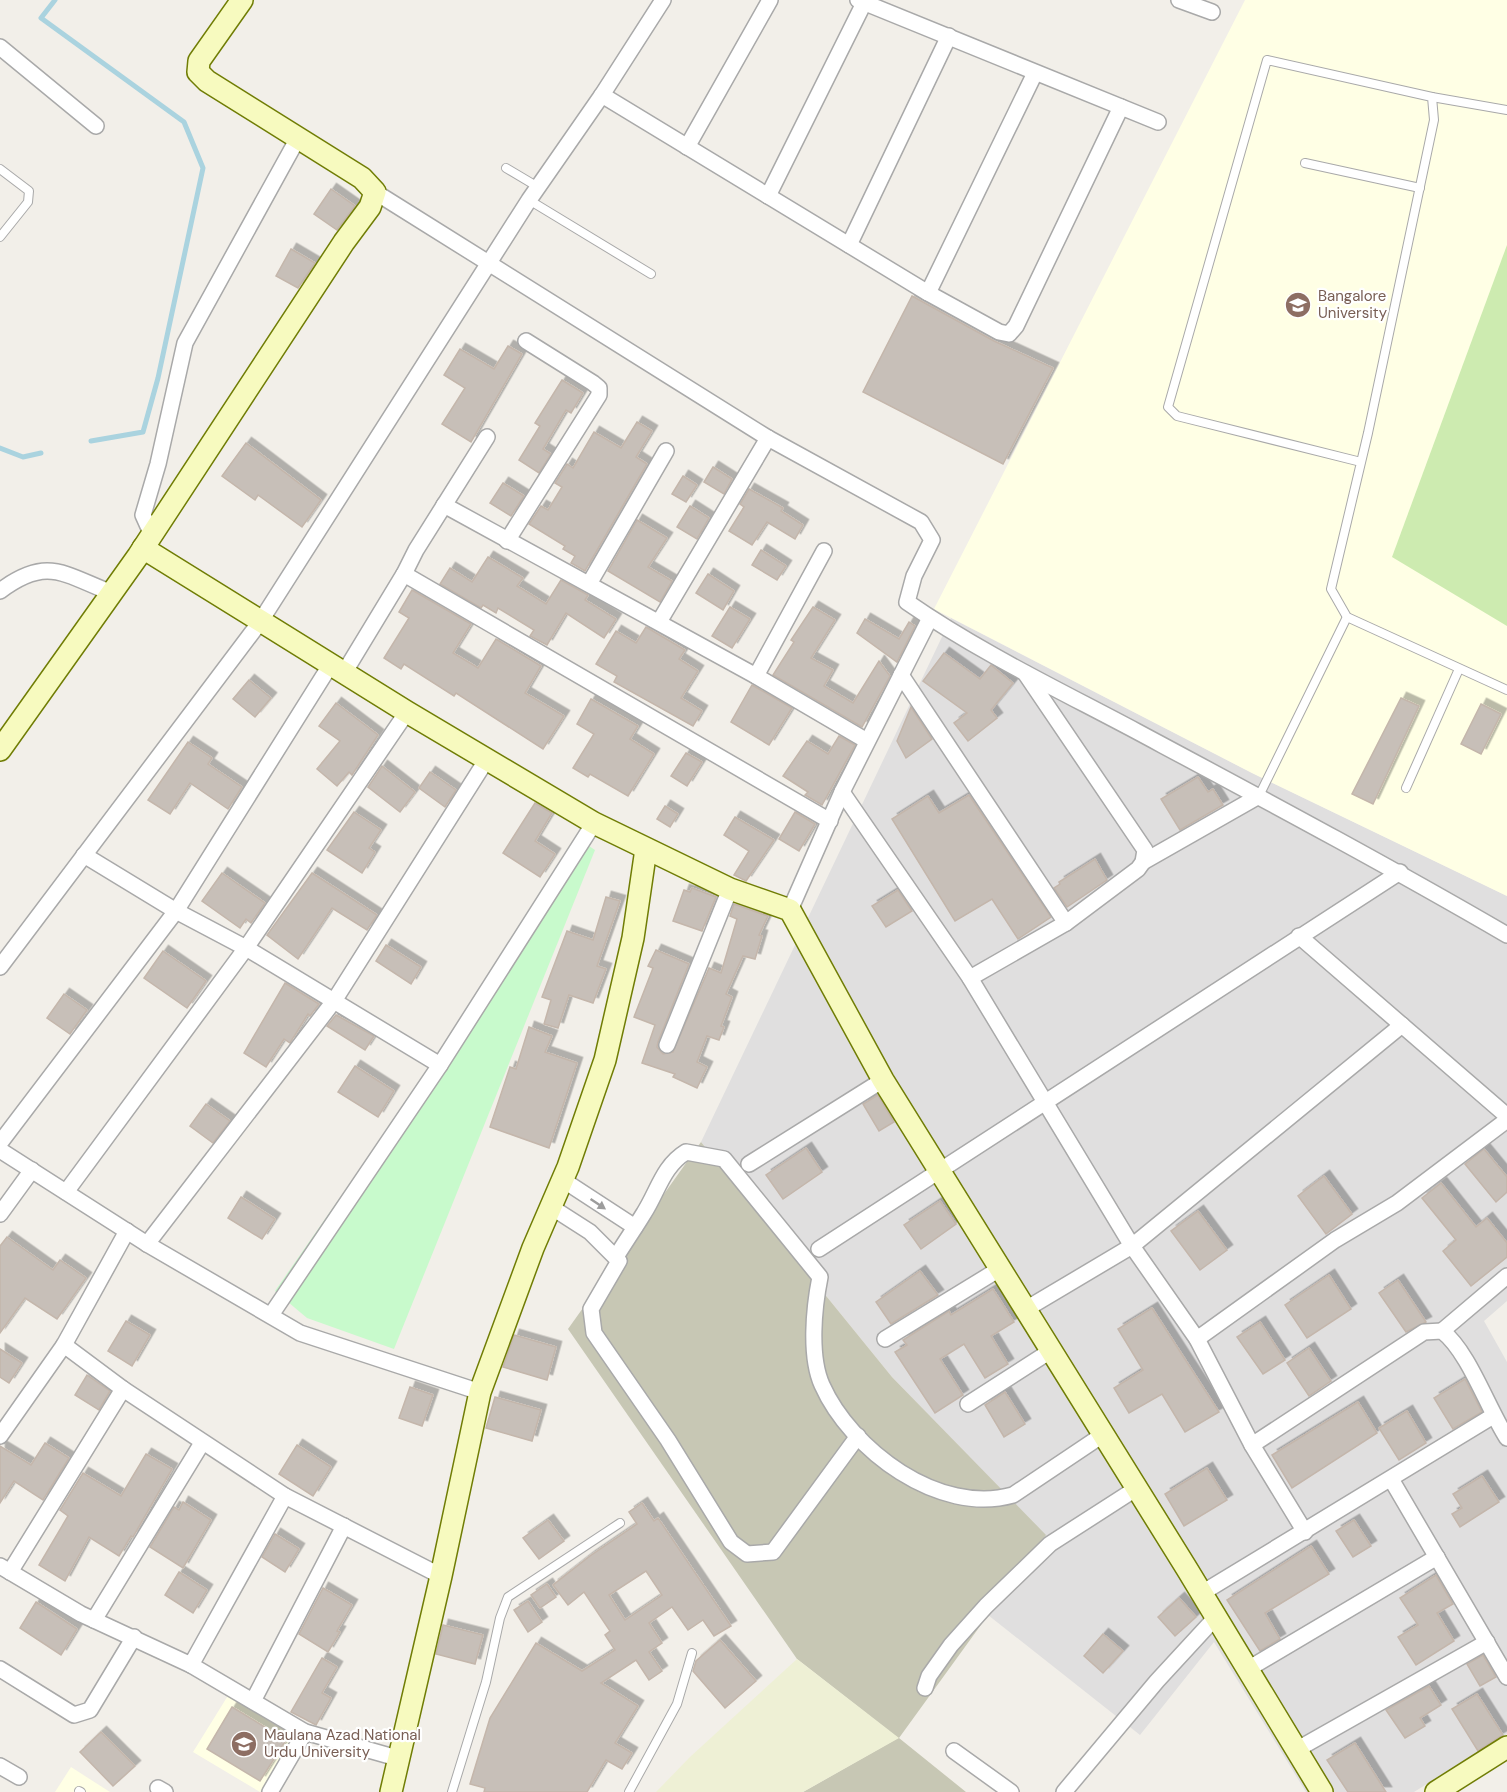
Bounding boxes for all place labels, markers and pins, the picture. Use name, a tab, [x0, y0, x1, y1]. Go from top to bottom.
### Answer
place label: Bangalore University	[1318, 286, 1388, 323]
school or university icon: Bangalore University	[1283, 290, 1313, 320]
place label: Maulana Azad National Urdu University	[264, 1725, 421, 1762]
school or university icon: Maulana Azad National Urdu University	[229, 1729, 259, 1759]

